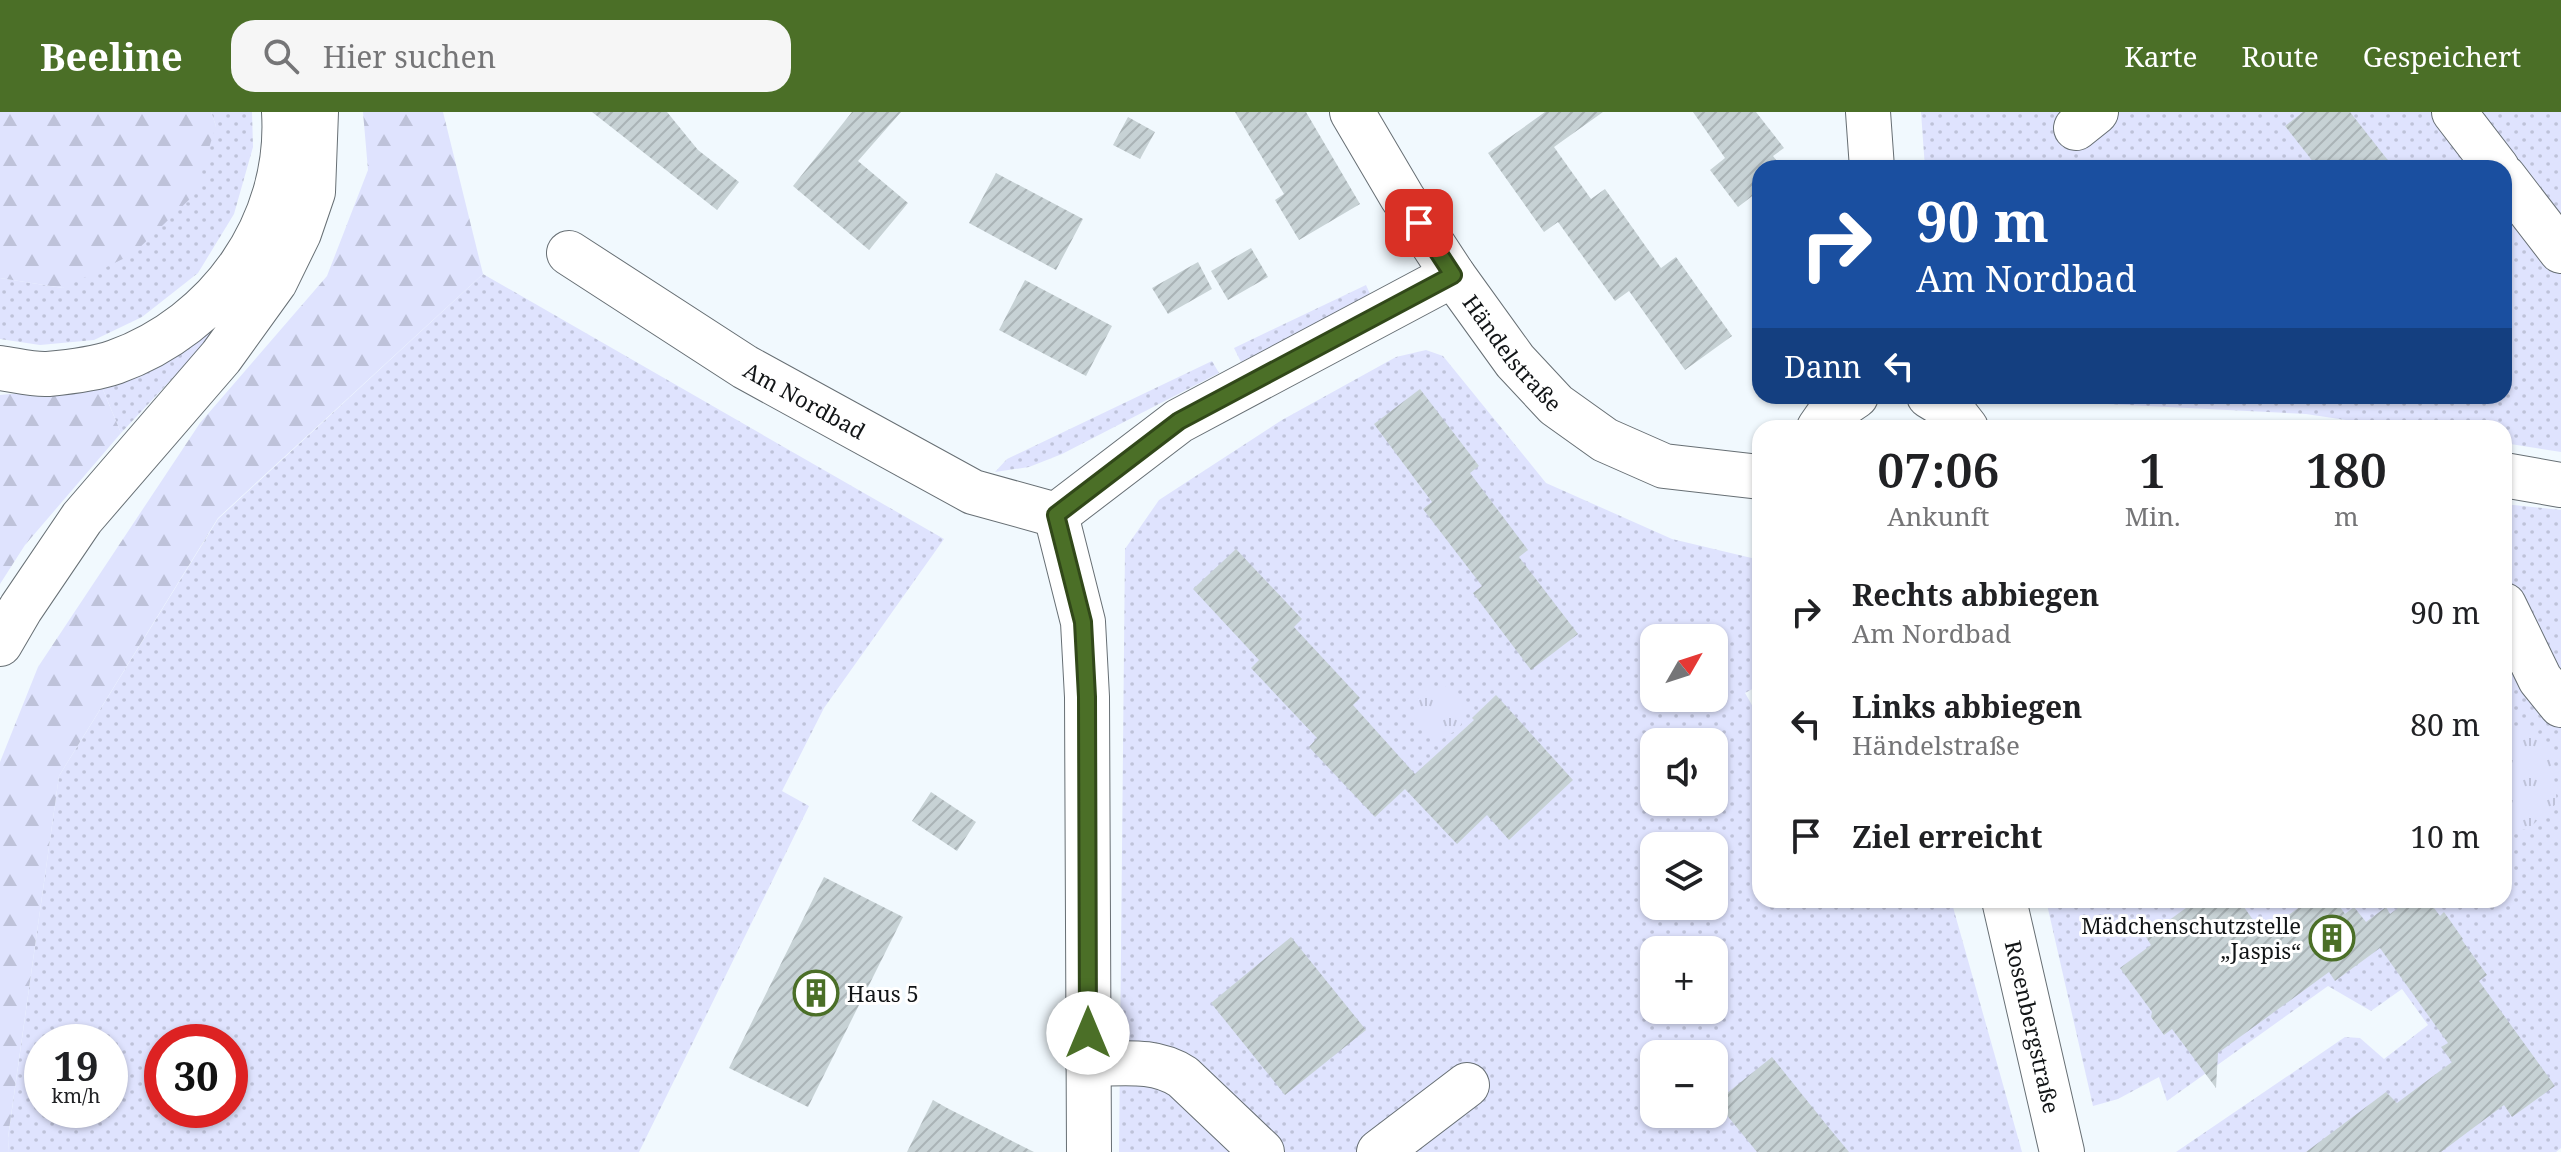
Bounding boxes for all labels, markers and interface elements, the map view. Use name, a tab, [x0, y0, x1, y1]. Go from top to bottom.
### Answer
search box	[231, 20, 791, 92]
text: Beeline	[40, 30, 183, 82]
icon: search	[259, 34, 303, 78]
text: Hier suchen	[323, 36, 496, 77]
text: Karte	[2124, 37, 2198, 75]
text: Route	[2242, 37, 2319, 75]
text: Gespeichert	[2363, 37, 2521, 75]
text: 90 m	[1916, 182, 2049, 258]
pin	[1385, 189, 1453, 257]
icon: right	[1784, 192, 1888, 296]
icon: arrive	[1397, 201, 1441, 245]
text: Am Nordbad	[1916, 254, 2137, 303]
street label: Händelstraße	[1457, 288, 1569, 418]
icon: left	[1877, 344, 1921, 388]
text: Dann	[1784, 346, 1861, 387]
street label: Am Nordbad	[739, 354, 872, 446]
text: 07:06	[1877, 437, 2000, 502]
text: 1	[2139, 437, 2166, 502]
text: 180	[2306, 437, 2387, 502]
text: Ankunft	[1887, 498, 1989, 534]
text: Min.	[2125, 498, 2181, 534]
text: m	[2334, 498, 2359, 534]
text: Rechts abbiegen	[1852, 574, 2099, 615]
icon: right	[1784, 590, 1828, 634]
text: 90 m	[2410, 592, 2480, 633]
text: Am Nordbad	[1852, 615, 2011, 651]
north arrow	[1640, 624, 1728, 712]
map controls	[1640, 624, 1728, 1128]
text: Links abbiegen	[1852, 686, 2082, 727]
icon: left	[1784, 702, 1828, 746]
text: 80 m	[2410, 704, 2480, 745]
text: Händelstraße	[1852, 727, 2020, 763]
button: sound	[1640, 728, 1728, 816]
icon: arrive	[1784, 814, 1828, 858]
text: Ziel erreicht	[1852, 816, 2042, 857]
text: 10 m	[2410, 816, 2480, 857]
button: layers	[1640, 832, 1728, 920]
place label: Mädchenschutzstelle „Jaspis“	[2081, 910, 2301, 965]
building icon: Mädchenschutzstelle „Jaspis“	[2308, 914, 2356, 962]
button: +	[1640, 936, 1728, 1024]
street label: Rosenbergstraße	[1999, 937, 2068, 1116]
building icon: Haus 5	[792, 969, 840, 1017]
place label: Haus 5	[847, 978, 919, 1008]
position arrow	[1046, 991, 1130, 1075]
speed limit sign: 30	[144, 1024, 248, 1128]
text: 19	[53, 1038, 99, 1093]
button: −	[1640, 1040, 1728, 1128]
text: km/h	[51, 1082, 101, 1109]

